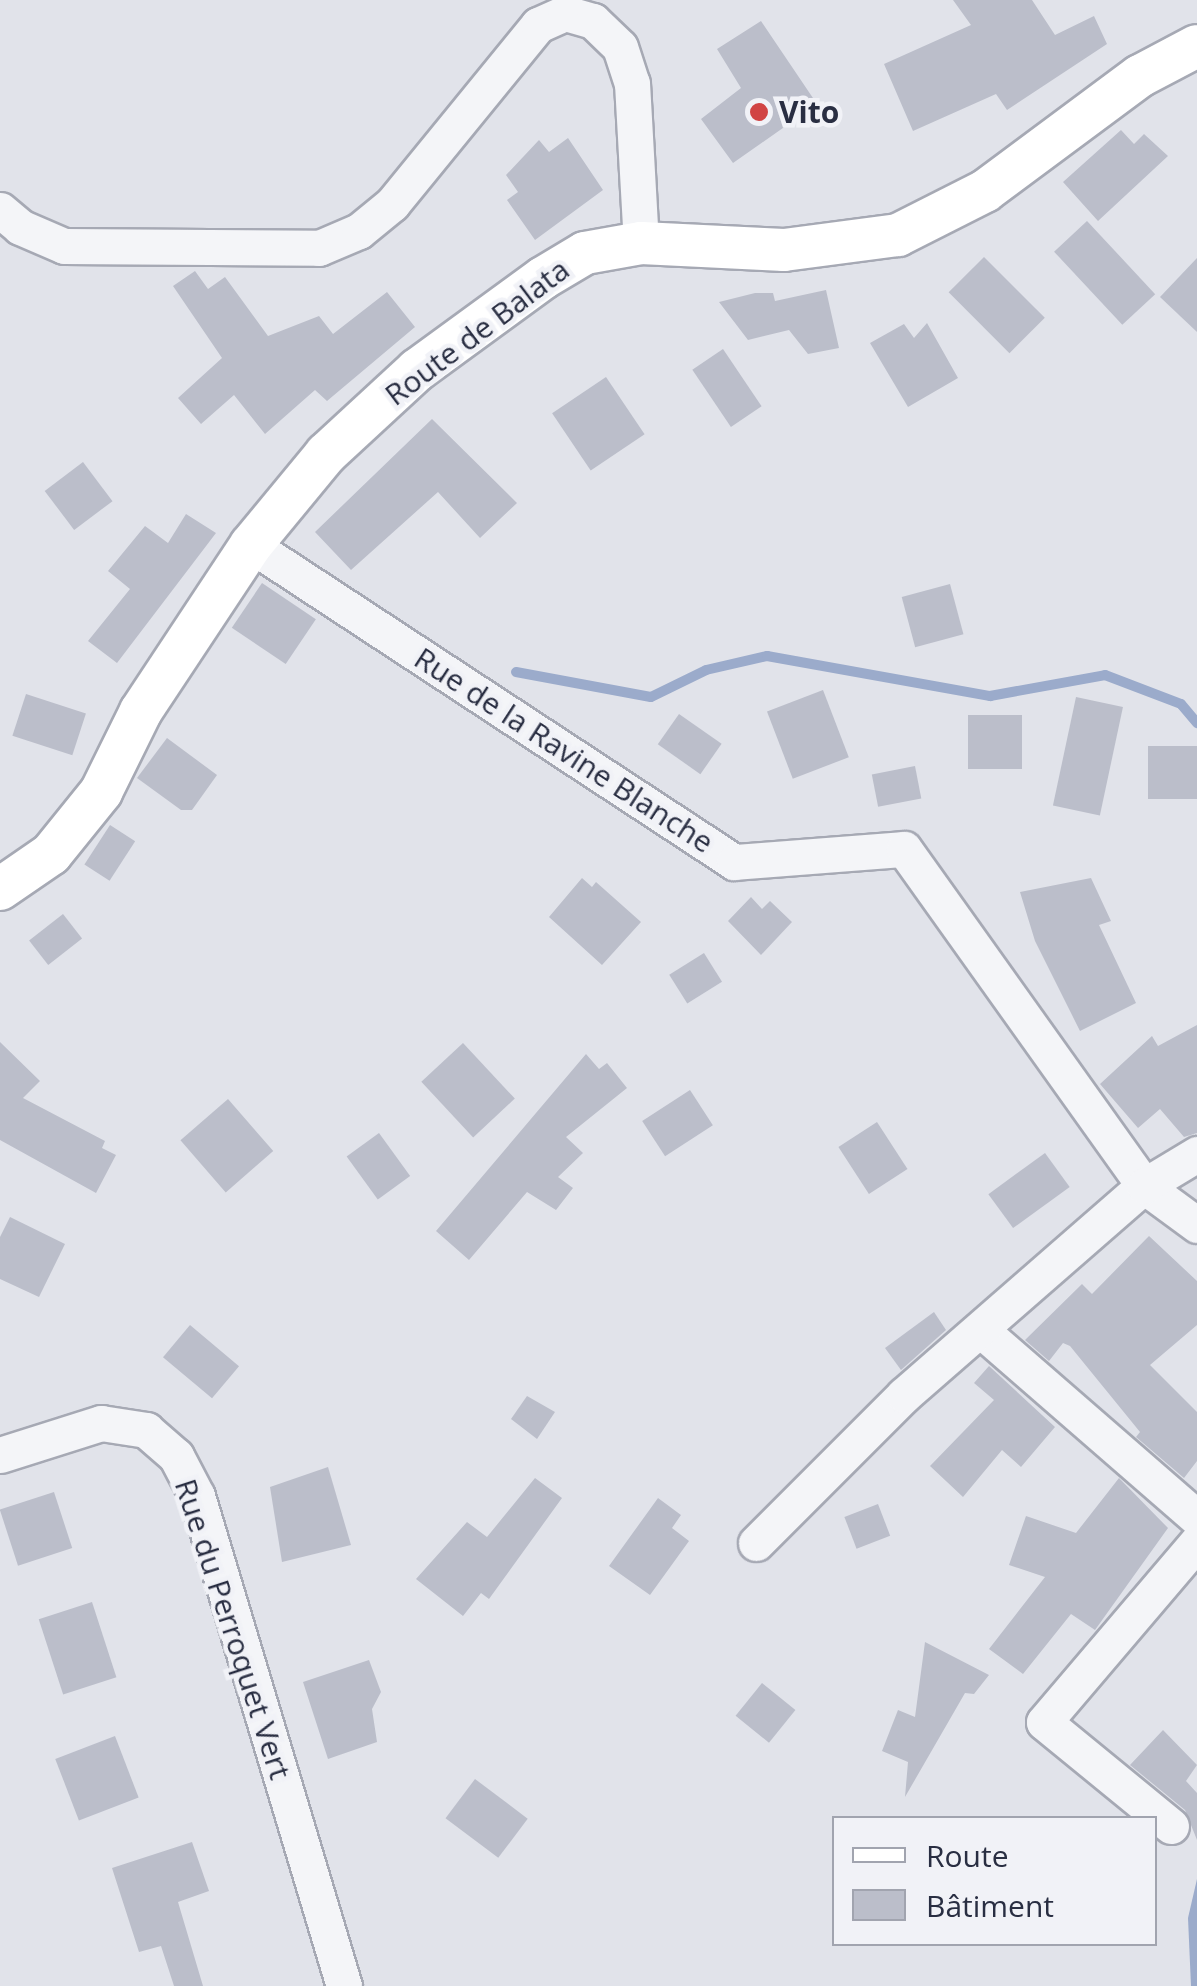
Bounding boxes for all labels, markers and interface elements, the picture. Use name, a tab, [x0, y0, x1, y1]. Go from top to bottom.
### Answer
place label: Vito	[779, 94, 839, 130]
marker: Vito	[748, 101, 770, 123]
street label: Route de Balata	[378, 251, 576, 413]
street label: Rue de la Ravine Blanche	[408, 640, 720, 860]
street label: Rue du Perroquet Vert	[167, 1474, 299, 1784]
legend	[832, 1816, 1157, 1946]
text: Route	[926, 1835, 1009, 1876]
text: Bâtiment	[926, 1885, 1054, 1926]

